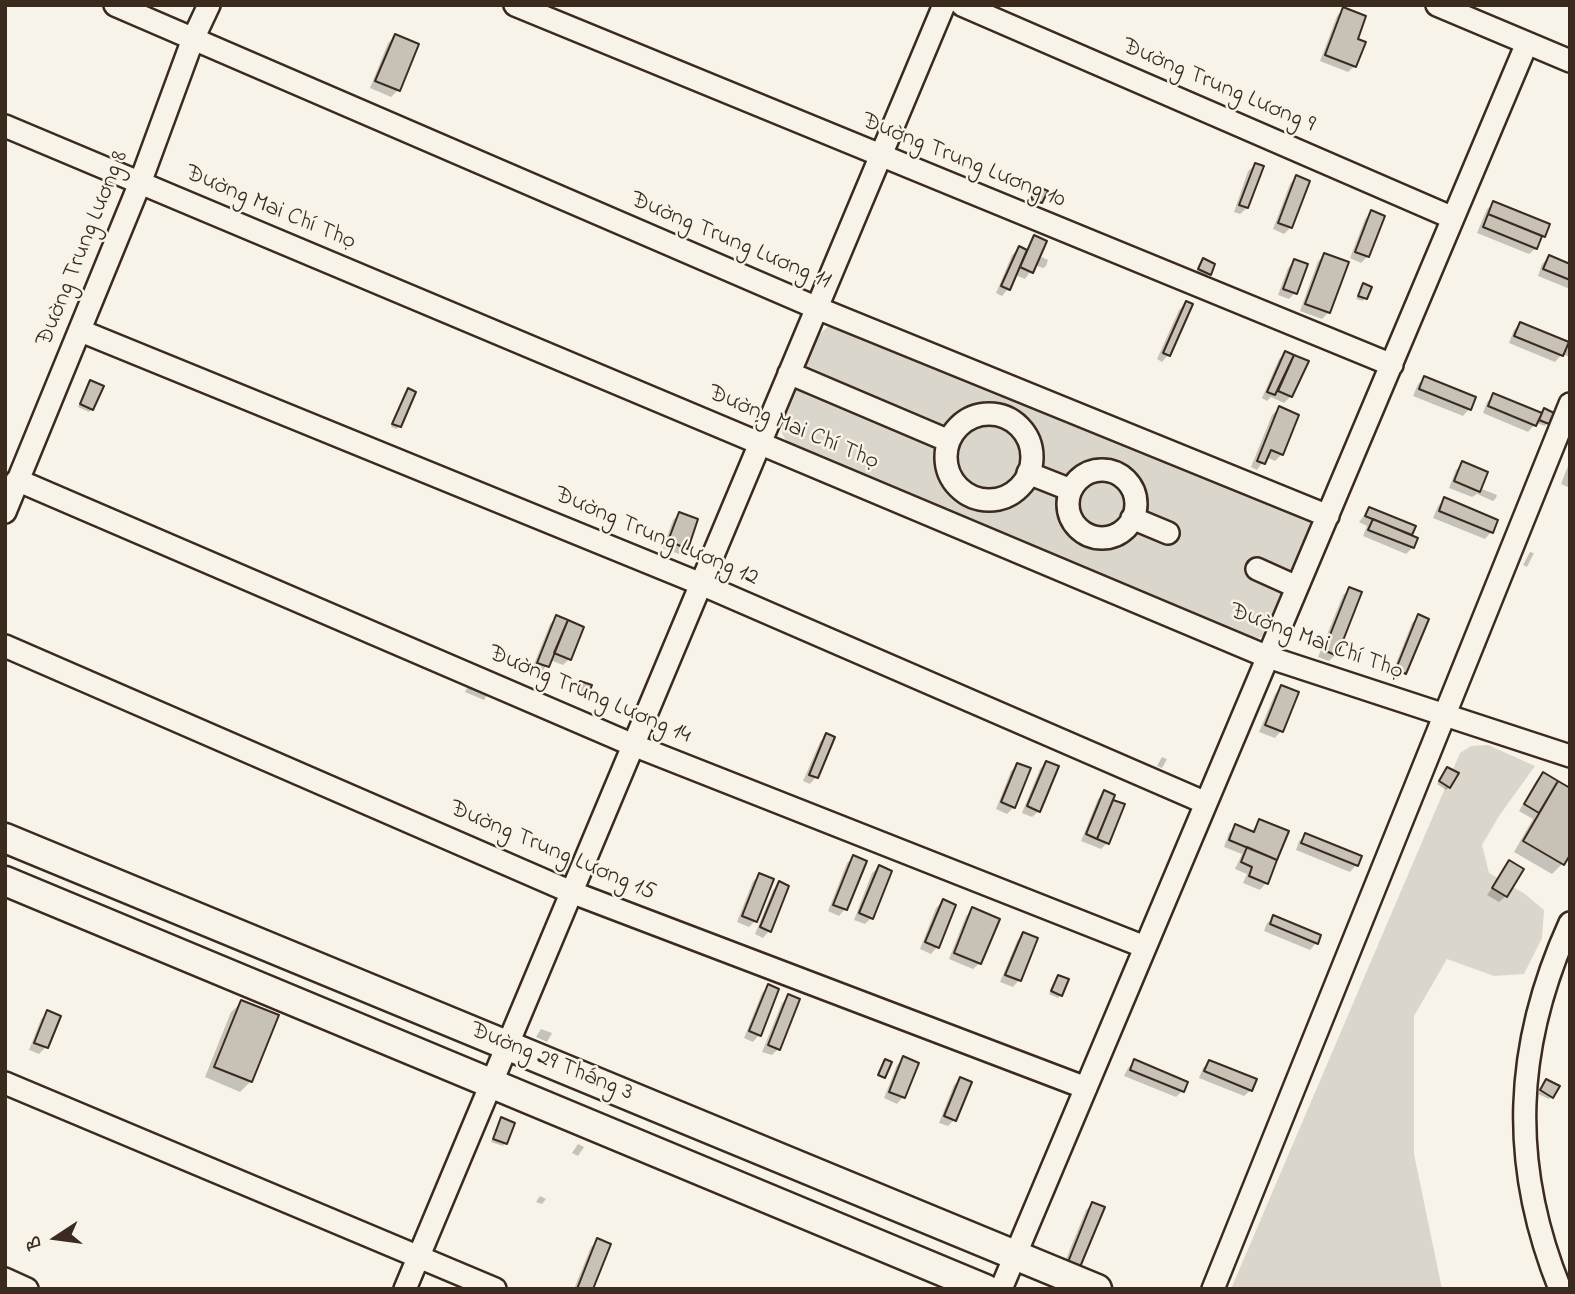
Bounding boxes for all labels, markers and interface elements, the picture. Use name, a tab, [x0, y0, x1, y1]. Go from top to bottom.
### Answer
street label: Đường Trung Lương 9	[1117, 33, 1319, 141]
street label: Đường Trung Lương 10	[857, 108, 1069, 216]
street label: Đường Trung Lương 8	[32, 147, 136, 351]
street label: Đường Mai Chí Thọ	[180, 160, 360, 258]
street label: Đường Trung Lương 11	[626, 187, 834, 297]
street label: Đường Mai Chí Thọ	[703, 380, 883, 478]
street label: Đường Trung Lương 12	[550, 482, 762, 594]
street label: Đường Mai Chí Thọ	[1225, 598, 1407, 688]
street label: Đường Trung Lương 14	[483, 640, 695, 752]
street label: Đường Trung Lương 15	[445, 796, 659, 908]
street label: Đường 29 Tháng 3	[465, 1017, 637, 1109]
north arrow	[21, 1203, 91, 1273]
text: B	[20, 1234, 50, 1252]

